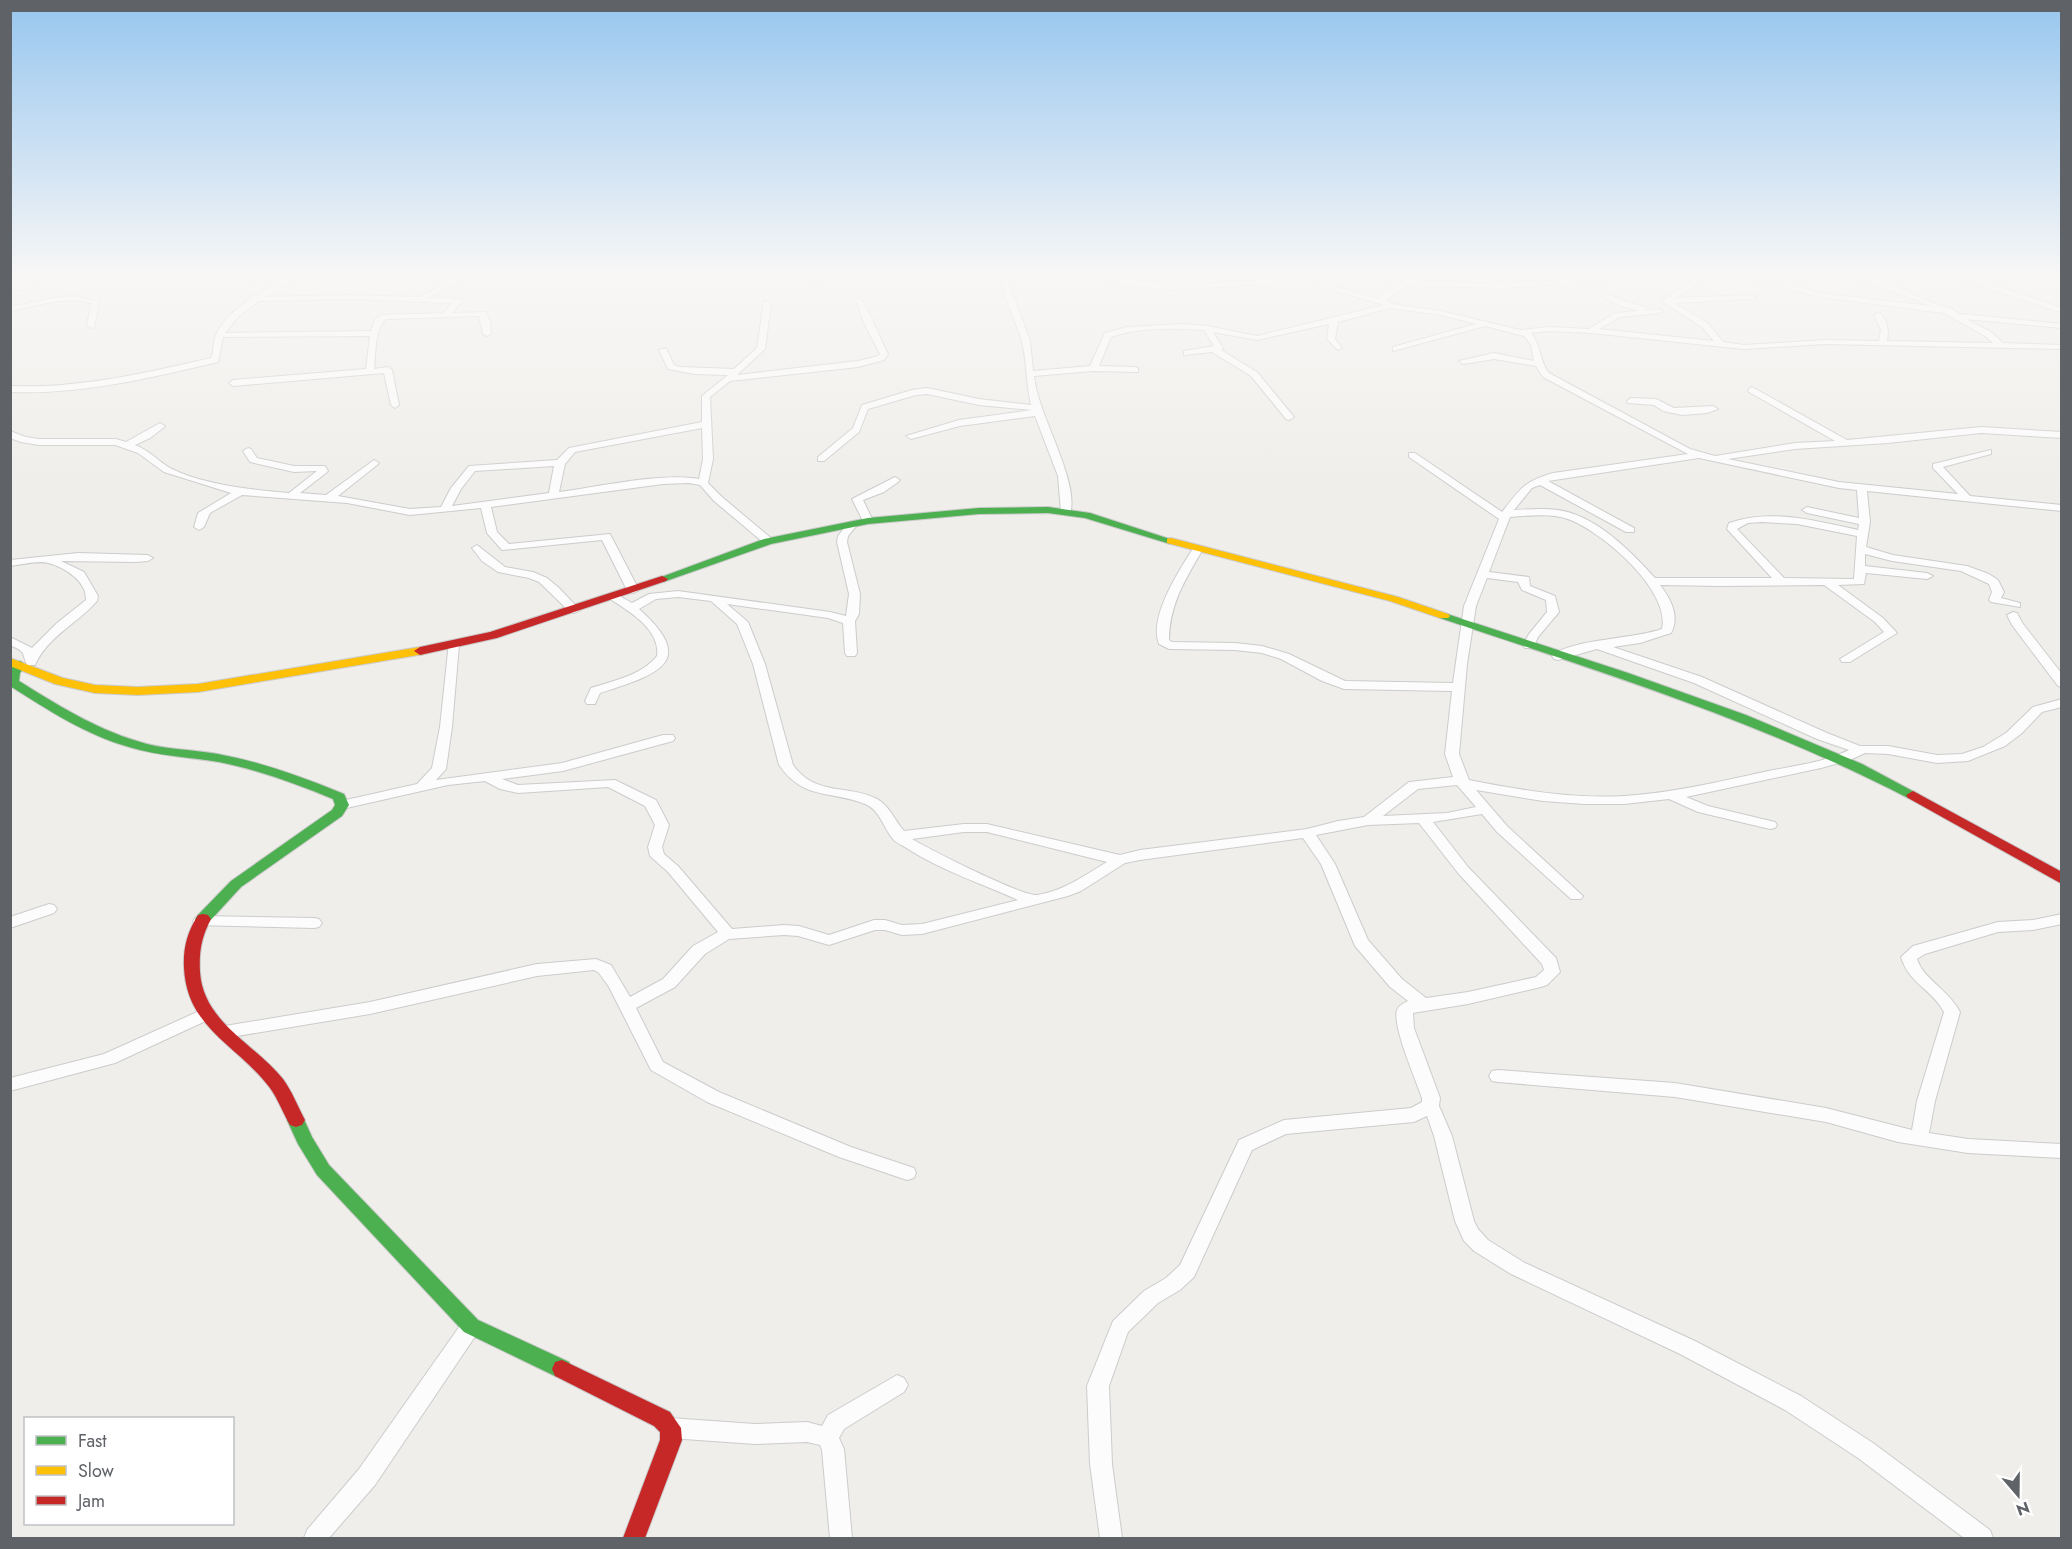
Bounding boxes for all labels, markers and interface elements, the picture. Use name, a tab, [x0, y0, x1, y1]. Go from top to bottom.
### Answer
legend	[24, 1417, 234, 1525]
text: Fast	[78, 1428, 107, 1454]
text: Slow	[78, 1458, 115, 1484]
north arrow	[1988, 1465, 2048, 1525]
text: Jam	[76, 1488, 105, 1514]
text: N	[2013, 1496, 2033, 1522]

